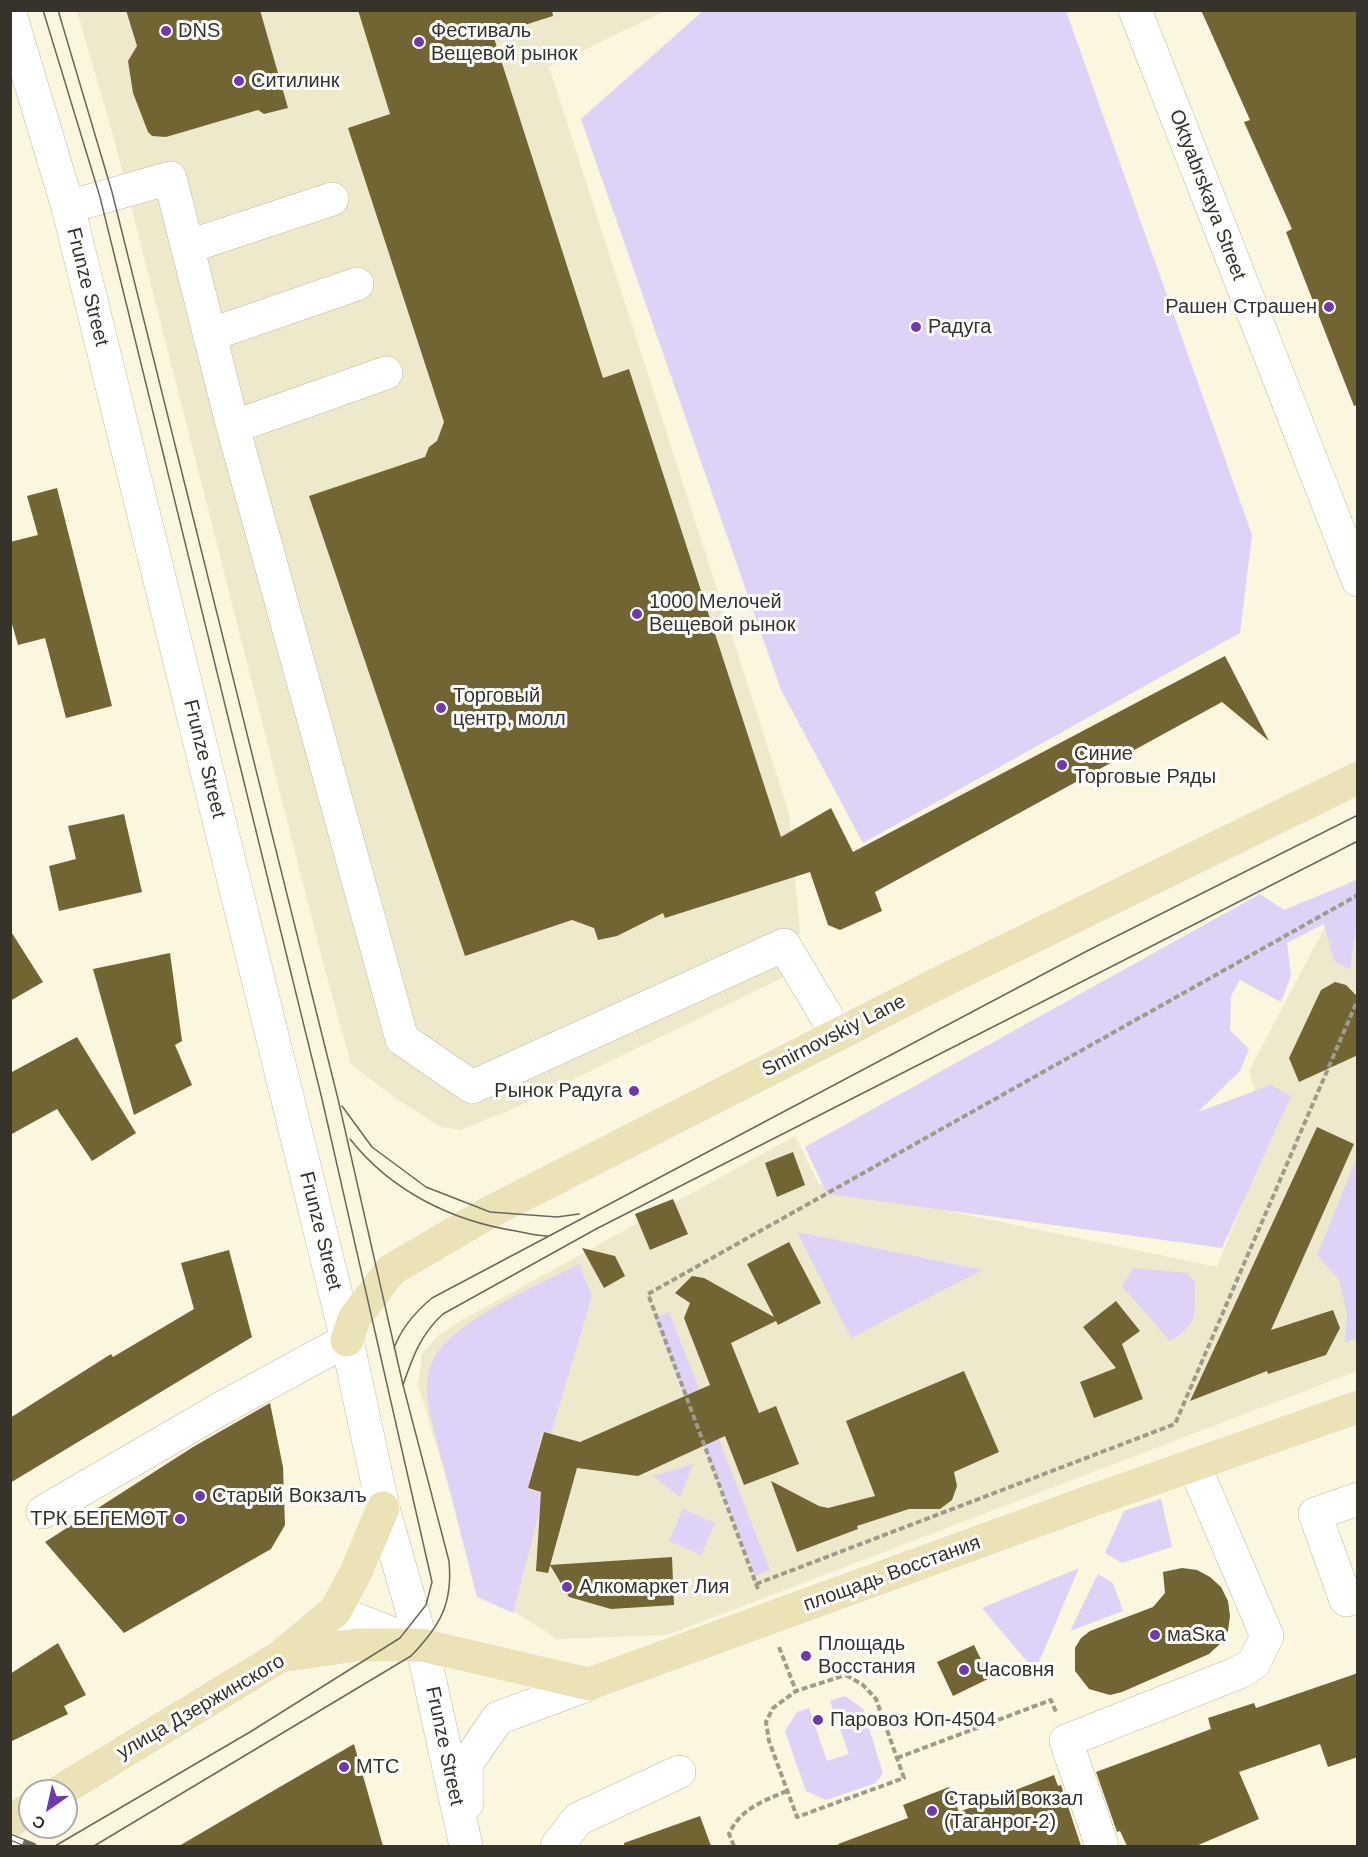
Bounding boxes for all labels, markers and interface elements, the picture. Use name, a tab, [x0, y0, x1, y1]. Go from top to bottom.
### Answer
place label: DNS	[178, 19, 220, 43]
place label: Фестиваль Вещевой рынок	[431, 19, 577, 66]
marker: DNS	[159, 24, 173, 38]
marker: Фестиваль Вещевой рынок	[412, 35, 426, 49]
place label: Ситилинк	[251, 69, 340, 93]
marker: Ситилинк	[232, 74, 246, 88]
street label: Oktyabrskaya Street	[1163, 106, 1251, 284]
street label: Frunze Street	[61, 225, 113, 349]
place label: Рашен Страшен	[1165, 295, 1317, 319]
marker: Рашен Страшен	[1322, 300, 1336, 314]
place label: Радуга	[928, 315, 991, 339]
marker: Радуга	[909, 320, 923, 334]
place label: 1000 Мелочей Вещевой рынок	[649, 590, 795, 637]
marker: 1000 Мелочей Вещевой рынок	[630, 607, 644, 621]
place label: Торговый центр, молл	[453, 684, 566, 731]
street label: Frunze Street	[178, 697, 230, 821]
marker: Торговый центр, молл	[434, 701, 448, 715]
place label: Синие Торговые Ряды	[1074, 742, 1216, 789]
marker: Синие Торговые Ряды	[1055, 758, 1069, 772]
street label: Smirnovskiy Lane	[758, 989, 910, 1083]
place label: Рынок Радуга	[494, 1079, 622, 1103]
marker: Рынок Радуга	[627, 1084, 641, 1098]
street label: Frunze Street	[294, 1169, 346, 1293]
place label: Старый Вокзалъ	[212, 1484, 367, 1508]
marker: Старый Вокзалъ	[193, 1489, 207, 1503]
place label: ТРК БЕГЕМОТ	[30, 1507, 168, 1531]
marker: ТРК БЕГЕМОТ	[173, 1512, 187, 1526]
street label: площадь Восстания	[800, 1531, 984, 1617]
place label: Алкомаркет Лия	[579, 1575, 729, 1599]
marker: Алкомаркет Лия	[560, 1580, 574, 1594]
place label: маSка	[1167, 1623, 1226, 1647]
marker: маSка	[1148, 1628, 1162, 1642]
place label: Площадь Восстания	[818, 1632, 916, 1679]
street label: улица Дзержинского	[113, 1649, 289, 1765]
marker: Площадь Восстания	[799, 1649, 813, 1663]
place label: Часовня	[976, 1658, 1054, 1682]
marker: Часовня	[957, 1663, 971, 1677]
street label: Frunze Street	[420, 1684, 468, 1808]
place label: Паровоз Юп-4504	[830, 1708, 996, 1732]
marker: Паровоз Юп-4504	[811, 1713, 825, 1727]
place label: МТС	[356, 1755, 399, 1779]
marker: МТС	[337, 1760, 351, 1774]
north arrow	[18, 1779, 78, 1839]
place label: Старый вокзал (Таганрог-2)	[944, 1787, 1083, 1834]
marker: Старый вокзал (Таганрог-2)	[925, 1804, 939, 1818]
text: С	[29, 1812, 48, 1833]

